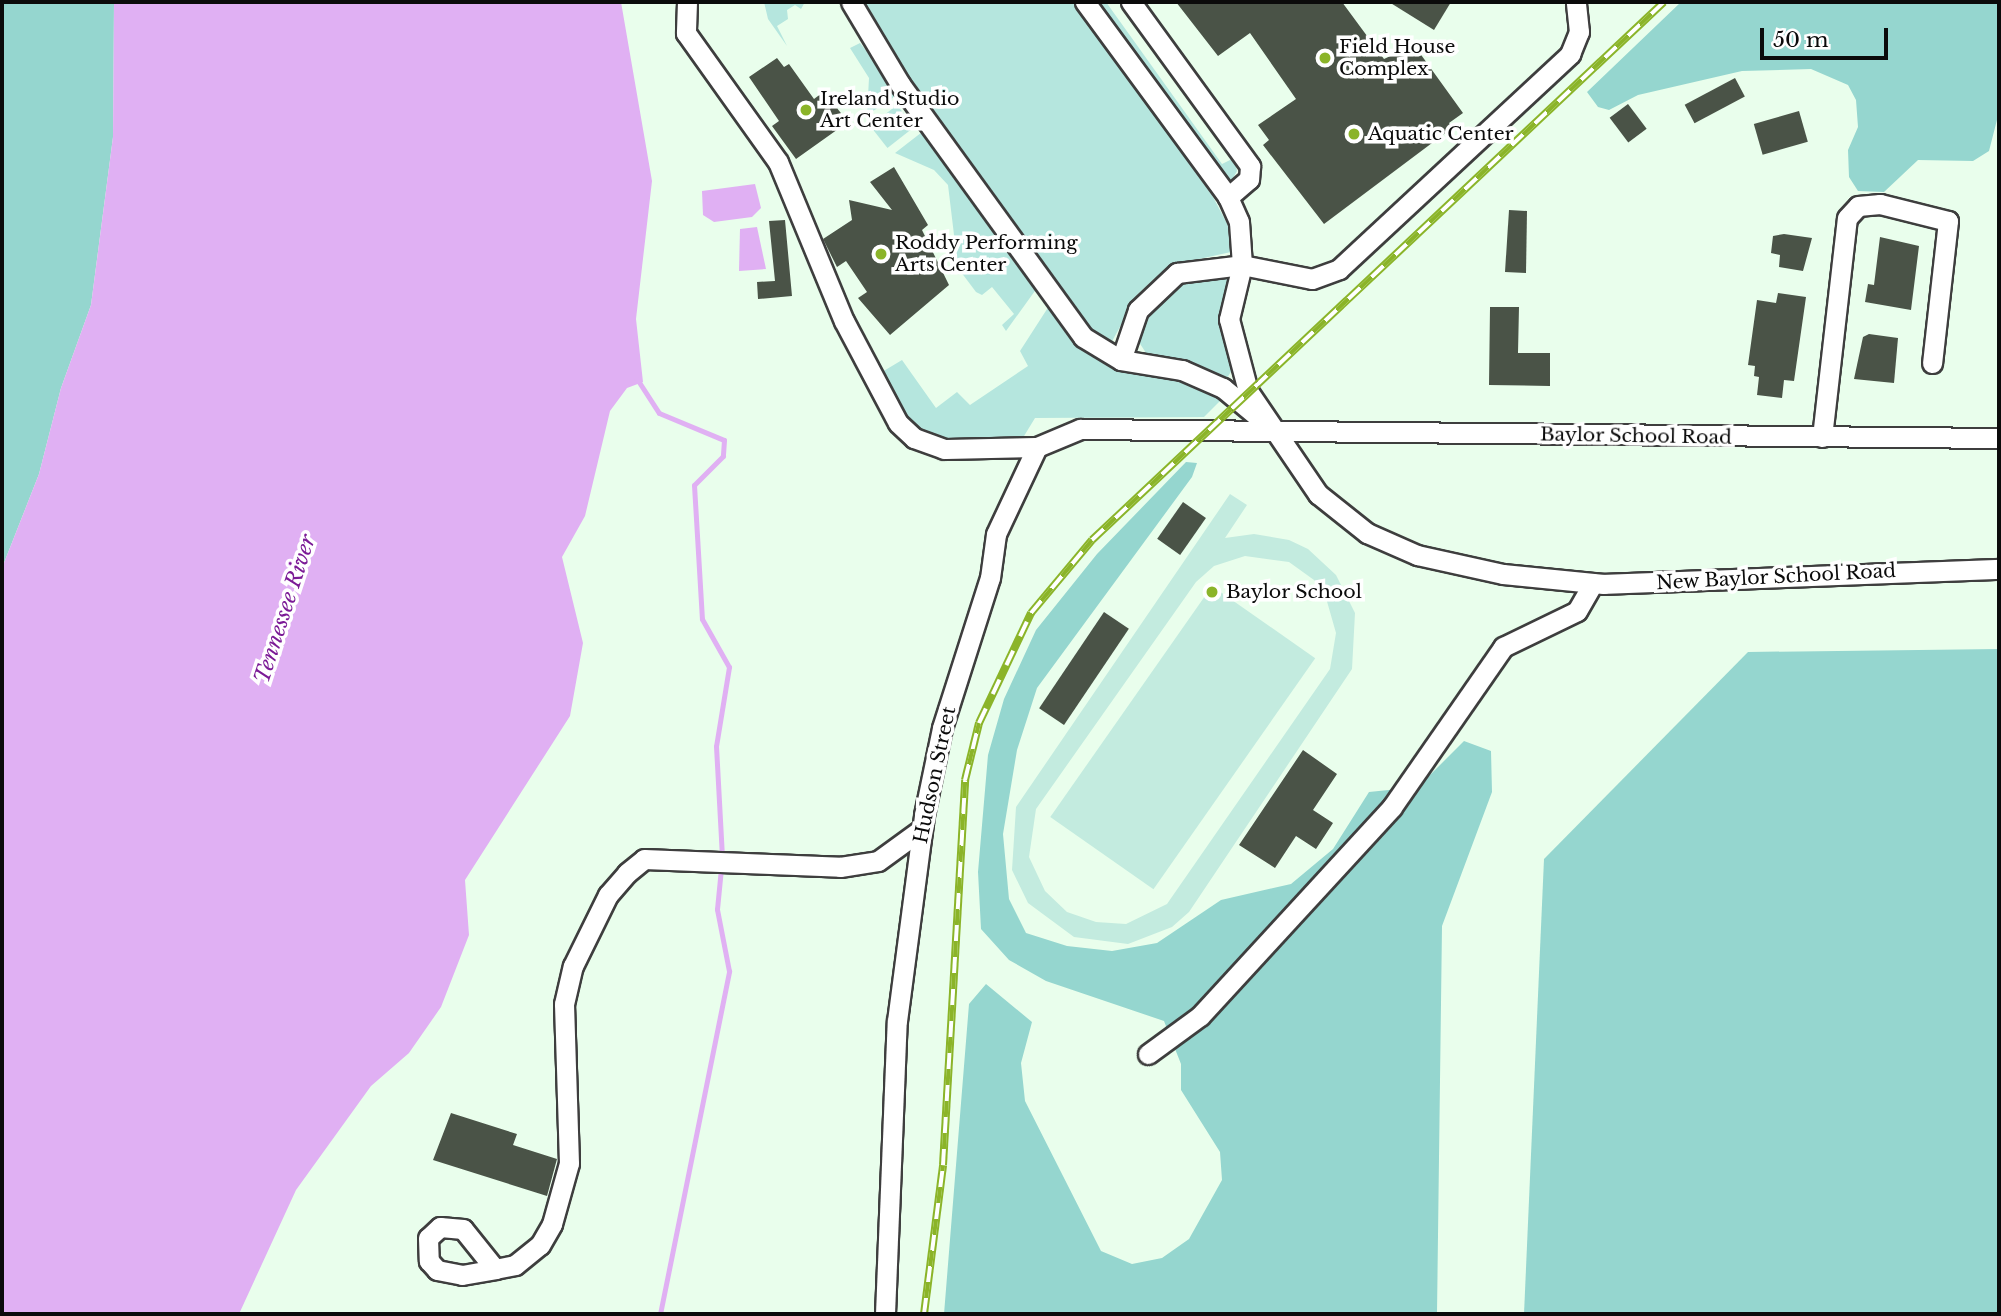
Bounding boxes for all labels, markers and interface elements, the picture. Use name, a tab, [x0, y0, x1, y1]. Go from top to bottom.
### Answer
scale bar	[1763, 14, 1891, 58]
text: 50 m	[1773, 27, 1828, 53]
place label: Field House Complex	[1339, 36, 1455, 80]
marker: Field House Complex	[1317, 50, 1333, 66]
place label: Ireland Studio Art Center	[820, 88, 959, 132]
marker: Ireland Studio Art Center	[798, 102, 814, 118]
place label: Aquatic Center	[1368, 123, 1514, 145]
marker: Aquatic Center	[1346, 126, 1362, 142]
place label: Roddy Performing Arts Center	[895, 232, 1078, 276]
marker: Roddy Performing Arts Center	[873, 246, 889, 262]
street label: Baylor School Road	[1540, 423, 1732, 449]
water label: Tennessee River	[249, 531, 321, 687]
street label: New Baylor School Road	[1655, 559, 1897, 595]
place label: Baylor School	[1226, 581, 1362, 603]
marker: Baylor School	[1204, 584, 1220, 600]
street label: Hudson Street	[909, 704, 961, 846]

